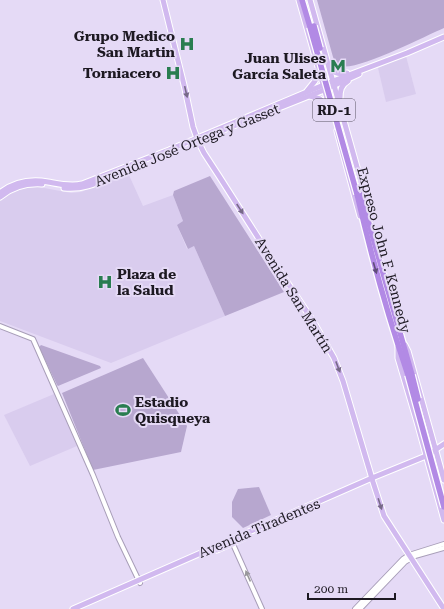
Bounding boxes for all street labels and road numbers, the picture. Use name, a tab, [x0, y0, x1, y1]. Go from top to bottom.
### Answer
road number: RD-1	[313, 99, 355, 121]
street label: Avenida José Ortega y Gasset	[92, 101, 282, 189]
street label: Expreso John F. Kennedy	[354, 165, 414, 335]
street label: Avenida San Martín	[252, 234, 336, 356]
street label: Avenida Tiradentes	[196, 495, 322, 561]

